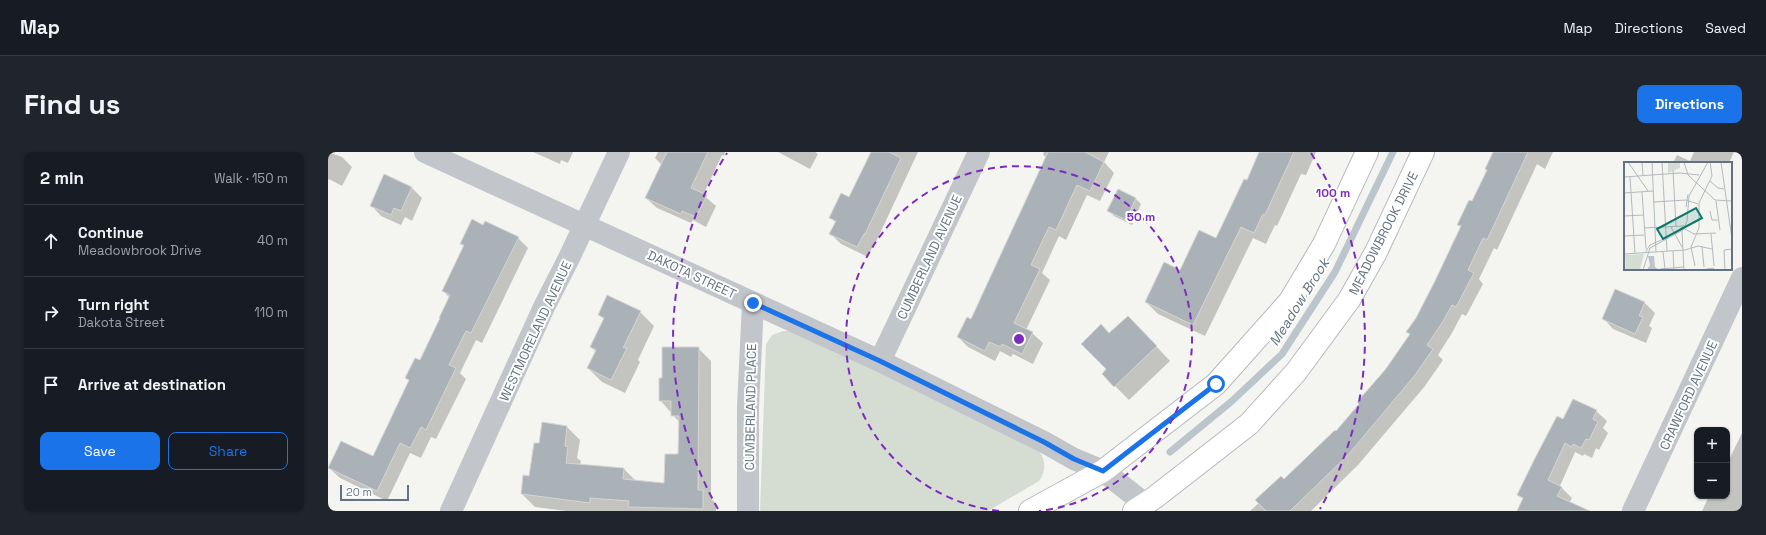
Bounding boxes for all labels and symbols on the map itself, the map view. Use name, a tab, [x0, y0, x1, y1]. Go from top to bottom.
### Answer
inset map	[1624, 162, 1732, 270]
street label: MEADOWBROOK DRIVE	[1345, 169, 1422, 298]
text: 100 m	[1316, 185, 1350, 201]
street label: CUMBERLAND AVENUE	[893, 192, 966, 322]
text: 50 m	[1127, 209, 1155, 225]
street label: DAKOTA STREET	[645, 246, 739, 303]
water label: Meadow Brook	[1265, 254, 1334, 349]
street label: WESTMORELAND AVENUE	[496, 258, 575, 404]
route end	[744, 294, 762, 312]
centre of rings	[1012, 332, 1026, 346]
street label: CRAWFORD AVENUE	[1656, 338, 1721, 453]
street label: CUMBERLAND PLACE	[741, 343, 760, 471]
route start	[1207, 375, 1225, 393]
scale bar	[340, 483, 409, 502]

